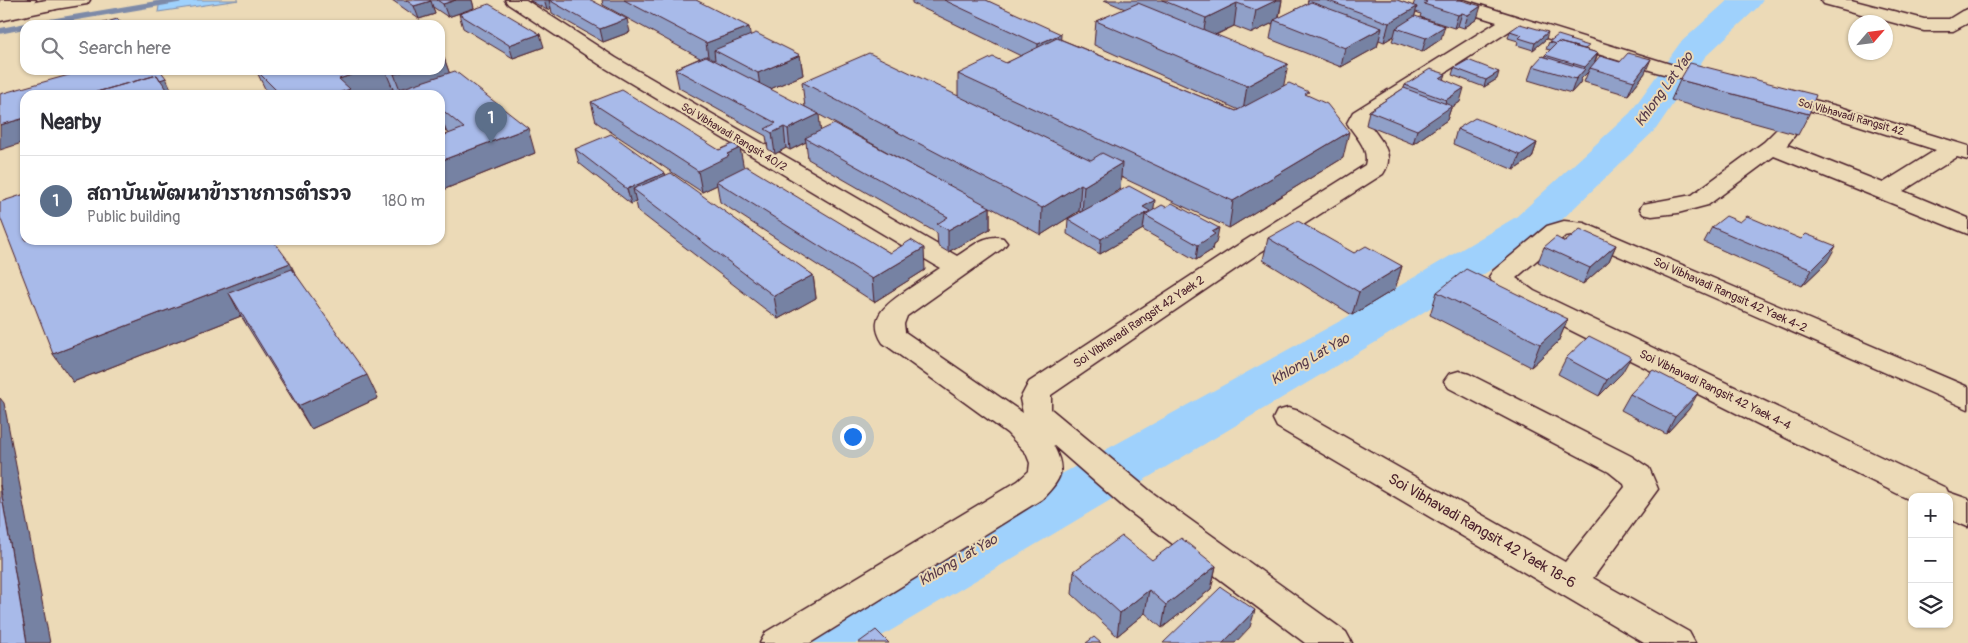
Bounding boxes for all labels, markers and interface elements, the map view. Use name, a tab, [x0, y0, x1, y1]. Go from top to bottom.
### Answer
north arrow	[1848, 15, 1893, 60]
search box	[20, 20, 445, 75]
icon: search	[38, 34, 66, 62]
text: Search here	[78, 36, 171, 60]
water label: Khlong Lat Yao	[1631, 47, 1698, 130]
street label: Soi Vibhavadi Rangsit 42	[1796, 96, 1906, 138]
street label: Soi Vibhavadi Rangsit 40/2	[679, 100, 789, 174]
pin: 1	[475, 102, 507, 143]
text: Nearby	[40, 109, 101, 136]
text: สถาบันพัฒนาข้าราชการตำรวจ	[87, 182, 351, 206]
text: 1	[53, 191, 59, 211]
text: 180 m	[382, 191, 425, 211]
text: Public building	[87, 207, 180, 227]
street label: Soi Vibhavadi Rangsit 42 Yaek 4-2	[1651, 254, 1809, 336]
street label: Soi Vibhavadi Rangsit 42 Yaek 2	[1071, 272, 1208, 371]
water label: Khlong Lat Yao	[1268, 329, 1354, 388]
street label: Soi Vibhavadi Rangsit 42 Yaek 4-4	[1637, 347, 1793, 433]
your location	[840, 424, 866, 450]
street label: Soi Vibhavadi Rangsit 42 Yaek 18-6	[1385, 469, 1579, 593]
map controls	[1908, 493, 1953, 628]
button: +	[1908, 493, 1953, 538]
water label: Khlong Lat Yao	[916, 530, 1002, 589]
button: −	[1908, 538, 1953, 583]
button: layers	[1908, 583, 1953, 628]

